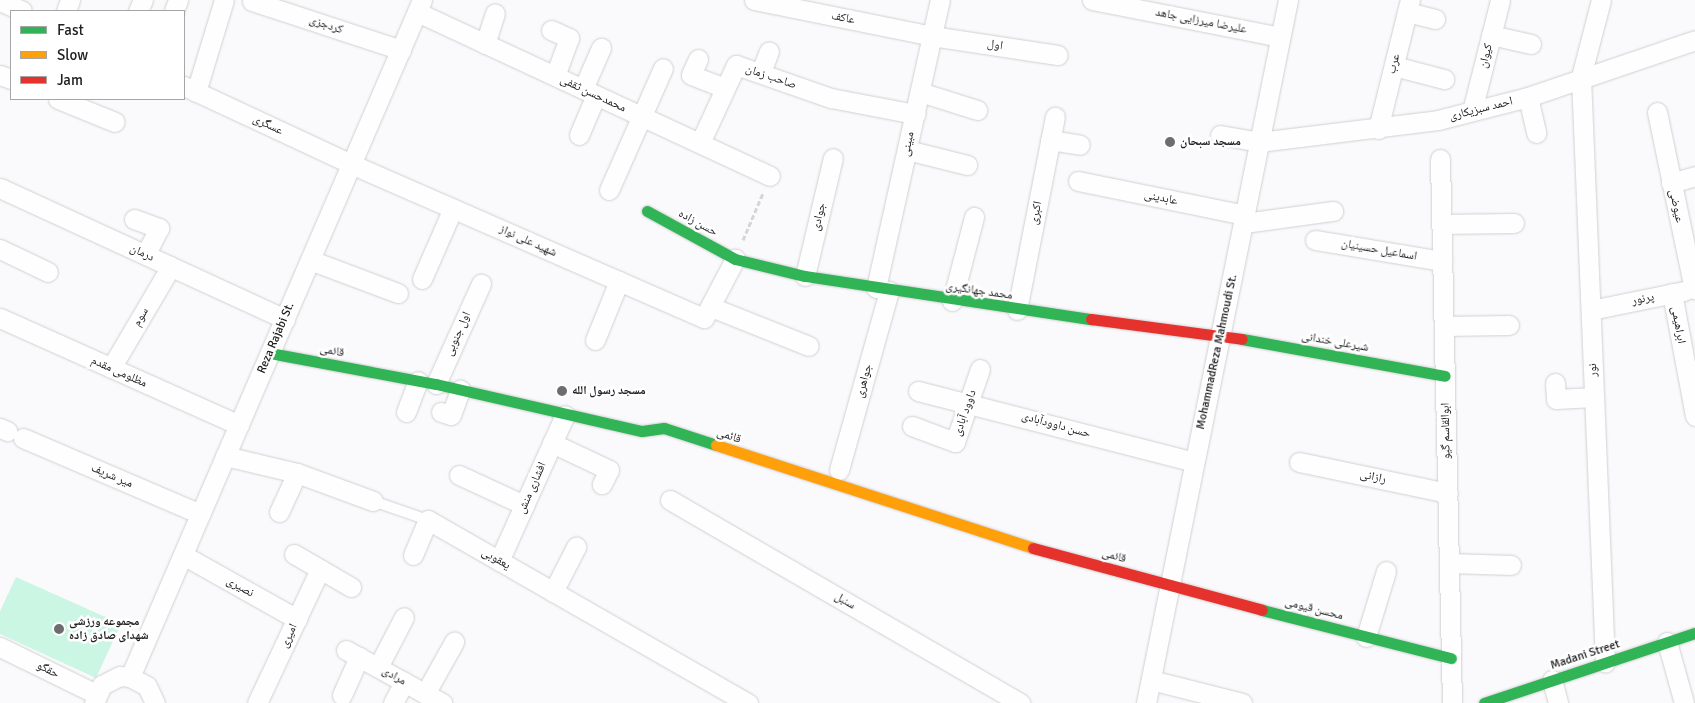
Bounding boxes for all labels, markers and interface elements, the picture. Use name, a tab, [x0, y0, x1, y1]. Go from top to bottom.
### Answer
street label: علیرضا میرزایی جاهد	[1154, 5, 1248, 37]
street label: عاکف	[830, 9, 856, 27]
legend	[10, 10, 185, 100]
street label: کردجزی	[307, 13, 345, 37]
text: Fast	[57, 21, 84, 39]
street label: اول	[986, 37, 1004, 53]
street label: کیوان	[1476, 42, 1496, 70]
text: Slow	[57, 46, 88, 64]
street label: عرب	[1385, 52, 1403, 76]
street label: صاحب زمان	[744, 62, 798, 92]
text: Jam	[57, 71, 83, 89]
street label: محمدحسن ثقفی	[558, 72, 628, 116]
street label: احمد سبزیکاری	[1448, 94, 1514, 124]
street label: عسگری	[251, 112, 285, 138]
street label: مبینی	[898, 130, 918, 158]
place label: مسجد سبحان	[1180, 135, 1241, 149]
marker: مسجد سبحان	[1164, 136, 1176, 148]
street label: عابدینی	[1143, 188, 1179, 208]
street label: عیوضی	[1665, 188, 1687, 224]
street label: اکبری	[1027, 200, 1045, 226]
street label: جوادی	[809, 202, 829, 232]
street label: حسن زاده	[676, 206, 720, 240]
street label: شهید علی نواز	[497, 222, 559, 260]
street label: اسماعیل حسینیان	[1340, 236, 1418, 264]
street label: درمان	[128, 241, 156, 265]
street label: MohammadReza Mahmoudi St.	[1194, 273, 1240, 431]
street label: محمد جهانگیری	[945, 279, 1013, 303]
street label: پرنور	[1631, 290, 1655, 308]
street label: Reza Rajabi St.	[255, 300, 297, 376]
street label: سوم	[130, 305, 152, 329]
street label: ابراهیمی	[1668, 305, 1688, 345]
street label: اول جنوبی	[442, 310, 474, 358]
street label: شیرعلی خندانی	[1300, 329, 1370, 355]
street label: قائمی	[319, 342, 345, 360]
street label: مظلومی مقدم	[89, 353, 149, 391]
street label: جواهری	[853, 362, 875, 400]
street label: نور	[1586, 363, 1600, 377]
place label: مسجد رسول الله	[572, 384, 646, 398]
marker: مسجد رسول الله	[556, 385, 568, 397]
street label: داوود آبادی	[950, 388, 980, 438]
street label: ابوالقاسم گیو	[1438, 403, 1454, 459]
street label: حسن داوودآبادی	[1020, 409, 1092, 441]
street label: قائمی	[715, 425, 743, 447]
street label: افشاری منش	[514, 460, 550, 516]
street label: میر شریف	[89, 461, 135, 491]
street label: رازانی	[1359, 467, 1387, 487]
street label: یعقوبی	[479, 545, 513, 573]
street label: قائمی	[1100, 546, 1128, 566]
street label: نصیری	[224, 574, 256, 600]
street label: سنبل	[832, 589, 858, 613]
street label: محسن قیومی	[1283, 595, 1345, 623]
place label: مجموعه ورزشی شهدای صادق زاده	[69, 615, 149, 643]
street label: امیری	[277, 622, 301, 650]
marker: مجموعه ورزشی شهدای صادق زاده	[53, 623, 65, 635]
street label: Madani Street	[1549, 637, 1621, 673]
street label: حقگو	[34, 658, 62, 682]
street label: مرادی	[379, 664, 409, 688]

